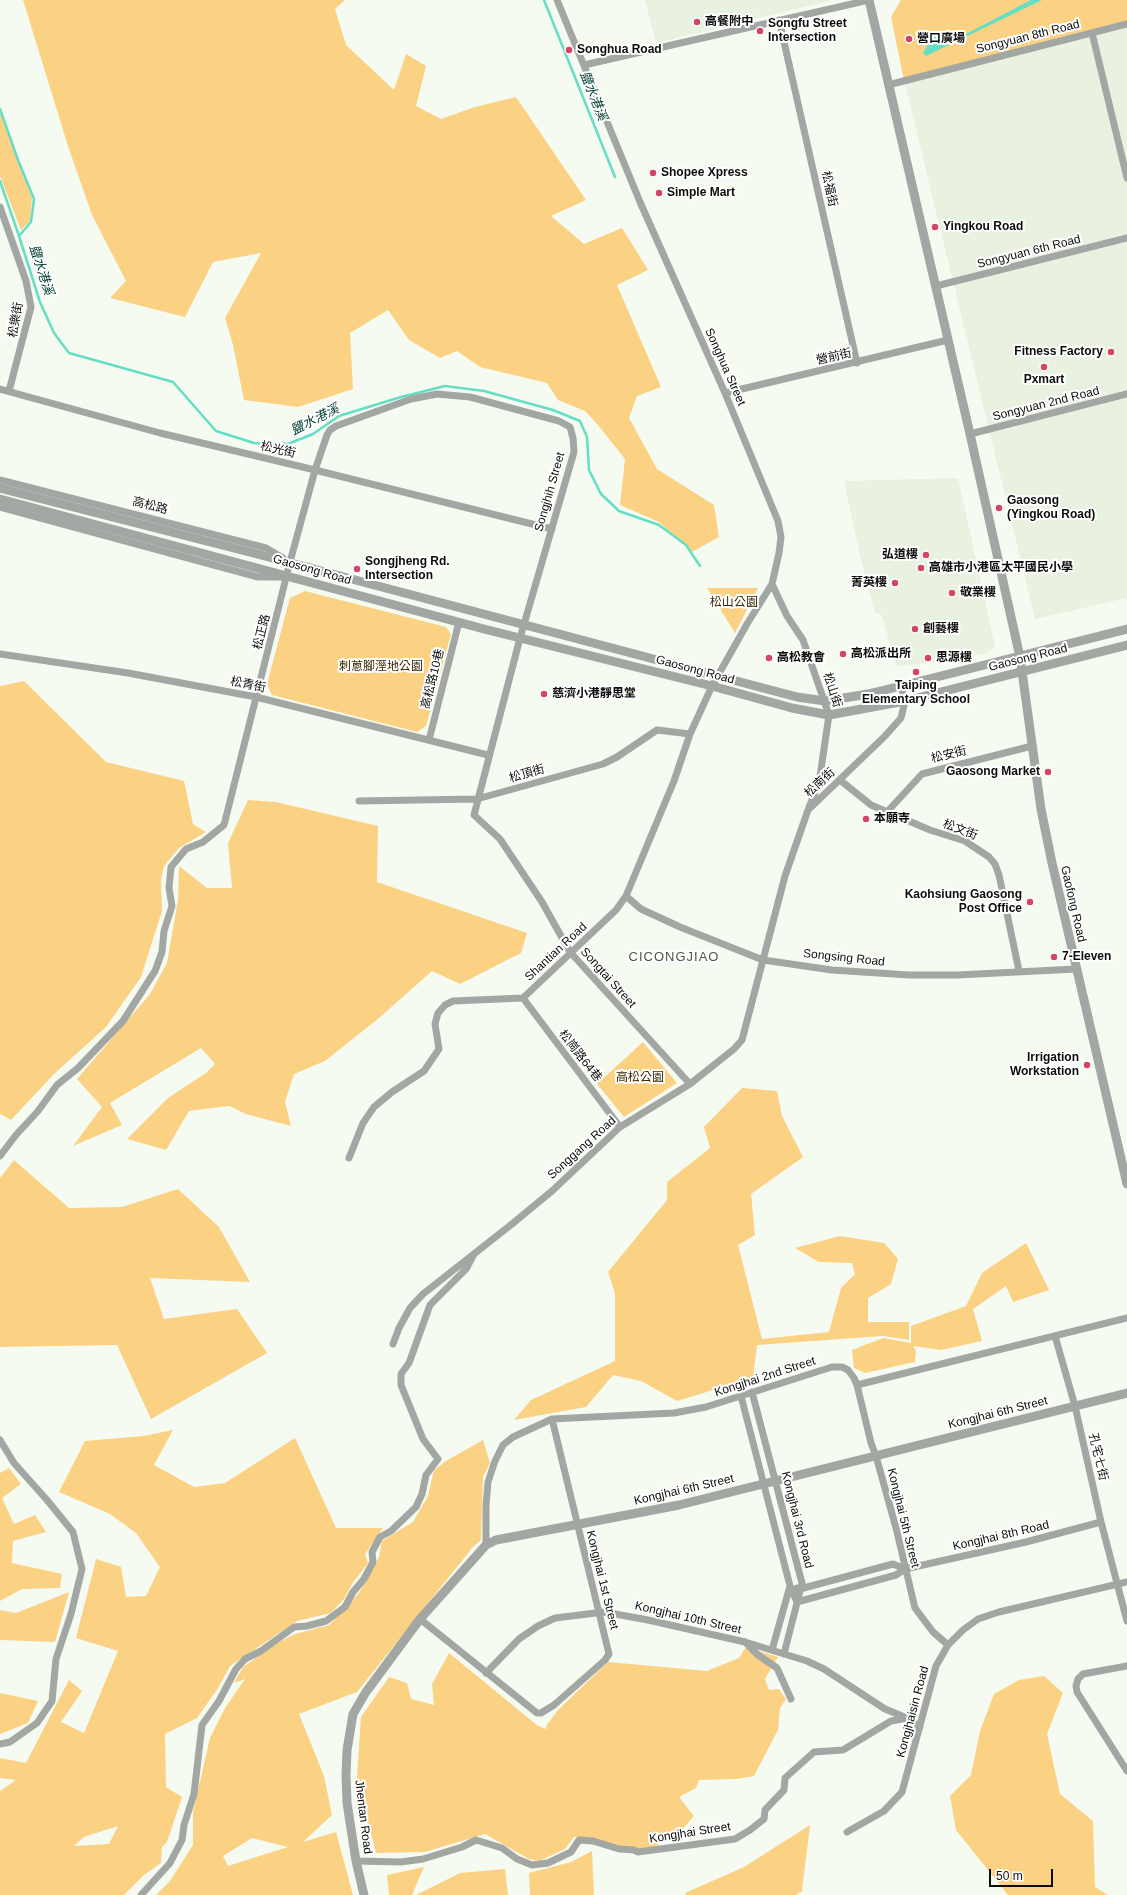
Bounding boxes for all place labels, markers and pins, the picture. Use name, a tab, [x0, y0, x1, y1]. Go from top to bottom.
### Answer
place label: 高餐附中	[705, 15, 753, 29]
marker: 高餐附中	[692, 17, 702, 27]
place label: Songfu Street Intersection	[768, 17, 847, 45]
marker: Songfu Street Intersection	[755, 26, 765, 36]
place label: 營口廣場	[917, 32, 965, 46]
marker: 營口廣場	[904, 34, 914, 44]
place label: Songhua Road	[577, 43, 662, 57]
marker: Songhua Road	[564, 45, 574, 55]
place label: Shopee Xpress	[661, 166, 748, 180]
marker: Shopee Xpress	[648, 168, 658, 178]
place label: Simple Mart	[667, 186, 735, 200]
marker: Simple Mart	[654, 188, 664, 198]
place label: Yingkou Road	[943, 220, 1023, 234]
marker: Yingkou Road	[930, 222, 940, 232]
place label: Fitness Factory	[1014, 345, 1103, 359]
marker: Fitness Factory	[1106, 347, 1116, 357]
marker: Pxmart	[1039, 362, 1049, 372]
place label: Pxmart	[1024, 373, 1064, 387]
place label: Gaosong (Yingkou Road)	[1007, 494, 1095, 522]
marker: Gaosong (Yingkou Road)	[994, 503, 1004, 513]
place label: 弘道樓	[882, 548, 918, 562]
marker: 弘道樓	[921, 550, 931, 560]
place label: Songjheng Rd. Intersection	[365, 555, 450, 583]
place label: 高雄市小港區太平國民小學	[929, 561, 1073, 575]
marker: 高雄市小港區太平國民小學	[916, 563, 926, 573]
marker: Songjheng Rd. Intersection	[352, 564, 362, 574]
place label: 菁英樓	[851, 576, 887, 590]
marker: 菁英樓	[890, 578, 900, 588]
place label: 敬業樓	[960, 586, 996, 600]
marker: 敬業樓	[947, 588, 957, 598]
place label: 創藝樓	[923, 622, 959, 636]
marker: 創藝樓	[910, 624, 920, 634]
place label: 高松派出所	[851, 647, 911, 661]
marker: 高松派出所	[838, 649, 848, 659]
place label: 高松教會	[777, 651, 825, 665]
place label: 思源樓	[936, 651, 972, 665]
marker: 高松教會	[764, 653, 774, 663]
marker: 思源樓	[923, 653, 933, 663]
marker: Taiping Elementary School	[911, 667, 921, 677]
place label: Taiping Elementary School	[862, 679, 970, 707]
place label: 慈濟小港靜思堂	[552, 687, 636, 701]
marker: 慈濟小港靜思堂	[539, 689, 549, 699]
place label: Gaosong Market	[946, 765, 1040, 779]
marker: Gaosong Market	[1043, 767, 1053, 777]
place label: 本願寺	[874, 812, 910, 826]
marker: 本願寺	[861, 814, 871, 824]
place label: Kaohsiung Gaosong Post Office	[905, 888, 1022, 916]
marker: Kaohsiung Gaosong Post Office	[1025, 897, 1035, 907]
place label: 7-Eleven	[1062, 950, 1111, 964]
marker: 7-Eleven	[1049, 952, 1059, 962]
place label: Irrigation Workstation	[1010, 1051, 1079, 1079]
marker: Irrigation Workstation	[1082, 1060, 1092, 1070]

